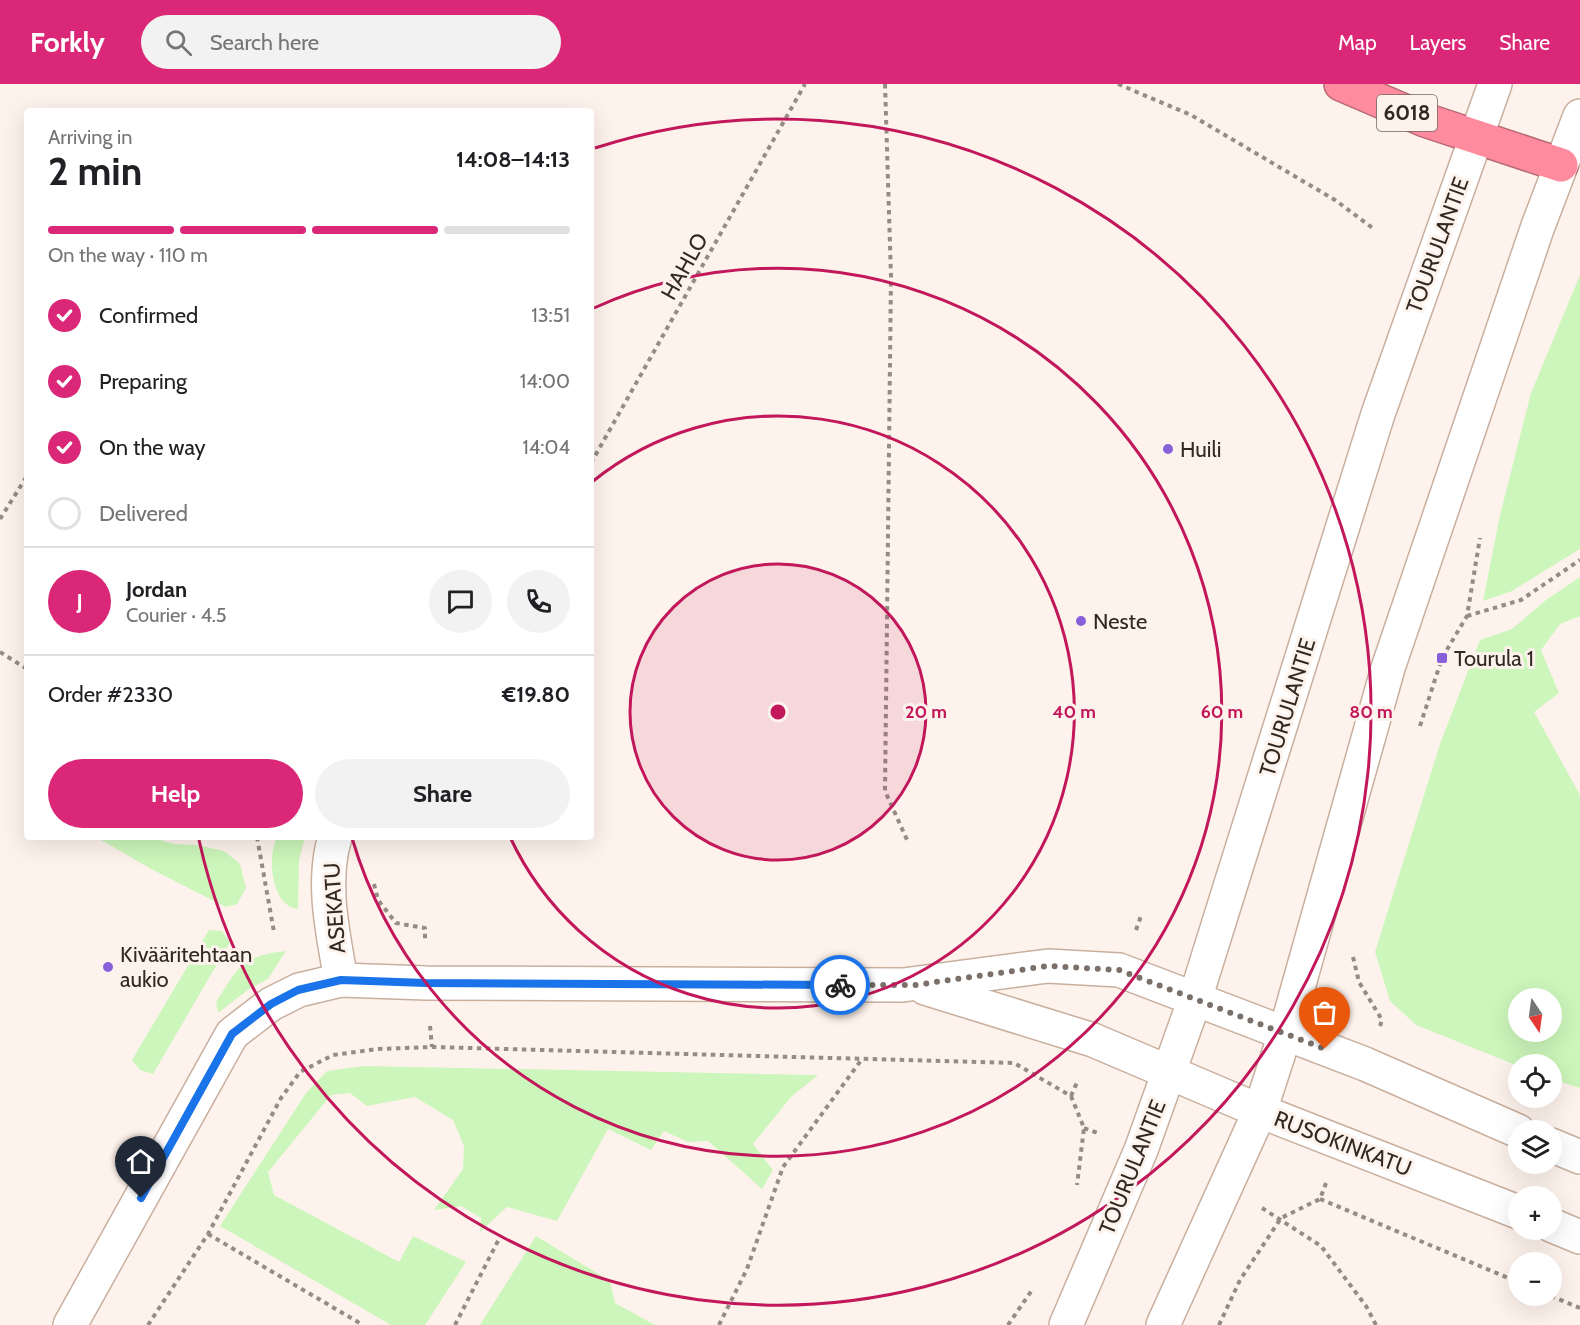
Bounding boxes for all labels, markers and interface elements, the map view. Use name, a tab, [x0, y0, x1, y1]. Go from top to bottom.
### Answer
search box	[141, 15, 561, 69]
text: Forkly	[30, 25, 105, 59]
icon: search	[162, 26, 195, 59]
text: Search here	[210, 29, 319, 56]
text: Map	[1338, 30, 1377, 55]
text: Layers	[1410, 30, 1466, 55]
text: Share	[1499, 30, 1550, 55]
road number: 6018	[1377, 95, 1437, 131]
text: Arriving in	[48, 125, 132, 149]
text: 14:08–14:13	[456, 146, 570, 173]
text: 2 min	[48, 147, 142, 195]
street label: TOURULANTIE	[1400, 173, 1475, 317]
street label: HAHLO	[655, 228, 714, 304]
text: On the way · 110 m	[48, 243, 208, 267]
icon: check	[48, 299, 81, 332]
text: Confirmed	[99, 302, 198, 329]
text: 13:51	[531, 303, 570, 327]
icon: check	[48, 365, 81, 398]
text: Preparing	[99, 368, 187, 395]
text: 14:00	[520, 369, 570, 393]
icon: check	[48, 431, 81, 464]
text: On the way	[99, 434, 206, 461]
text: 14:04	[522, 435, 570, 459]
place label: Huili	[1180, 436, 1221, 463]
marker: Huili	[1161, 442, 1175, 456]
text: Delivered	[99, 500, 188, 527]
button: chat	[429, 570, 492, 633]
button: phone	[507, 570, 570, 633]
text: Jordan	[126, 576, 187, 603]
text: J	[76, 588, 83, 615]
text: Courier · 4.5	[126, 603, 227, 627]
place label: Neste	[1093, 608, 1147, 635]
marker: Neste	[1074, 614, 1088, 628]
street label: TOURULANTIE	[1254, 635, 1321, 779]
place label: Tourula 1	[1454, 645, 1534, 672]
marker: Tourula 1	[1435, 651, 1449, 665]
text: Order #2330	[48, 681, 173, 708]
text: €19.80	[502, 681, 570, 708]
text: 20 m	[905, 701, 947, 723]
text: 40 m	[1052, 701, 1096, 723]
text: 60 m	[1201, 701, 1243, 723]
text: 80 m	[1349, 701, 1393, 723]
centre of rings	[768, 702, 788, 722]
button: Help	[48, 759, 303, 828]
button: Share	[315, 759, 570, 828]
street label: ASEKATU	[318, 862, 351, 954]
place label: Kivääritehtaan aukio	[120, 941, 252, 993]
courier	[810, 955, 870, 1015]
marker: Kivääritehtaan aukio	[101, 960, 115, 974]
icon: bike	[824, 969, 857, 1002]
pin	[1299, 987, 1350, 1049]
north arrow	[1508, 988, 1562, 1042]
map controls	[1508, 988, 1562, 1306]
icon: bag	[1308, 996, 1341, 1029]
button: locate	[1508, 1054, 1562, 1108]
street label: TOURULANTIE	[1093, 1096, 1172, 1238]
street label: RUSOKINKATU	[1270, 1105, 1415, 1182]
button: layers	[1508, 1120, 1562, 1174]
pin	[115, 1136, 166, 1198]
icon: home	[124, 1145, 157, 1178]
button: +	[1508, 1186, 1562, 1240]
button: −	[1508, 1252, 1562, 1306]

